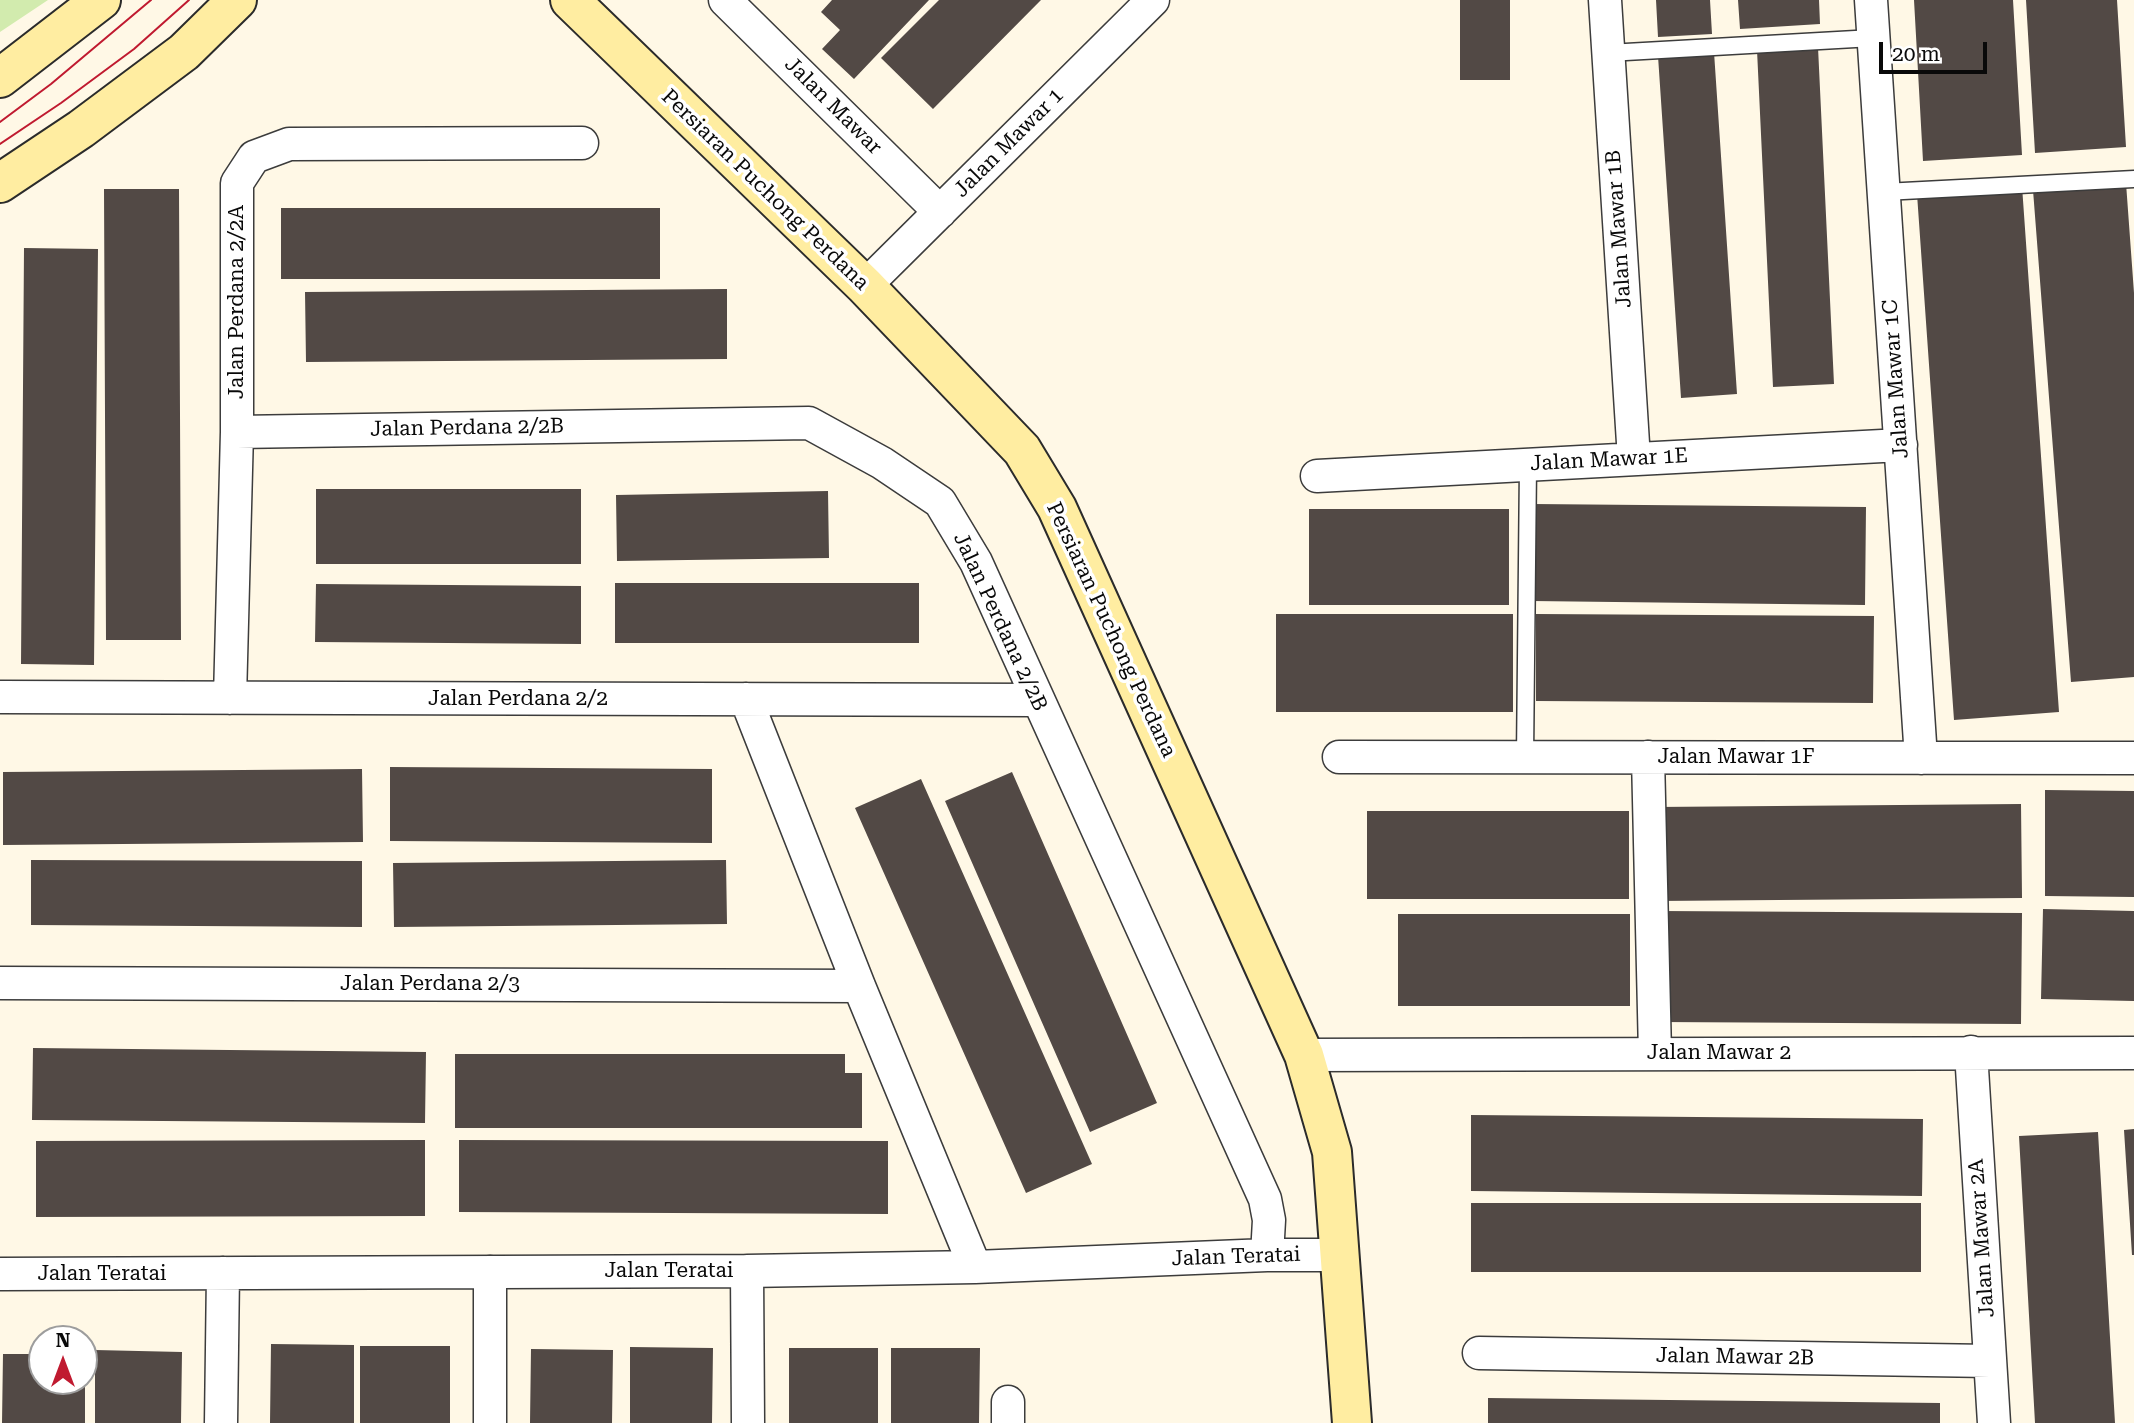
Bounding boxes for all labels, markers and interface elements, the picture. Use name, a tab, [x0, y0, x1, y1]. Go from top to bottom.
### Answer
scale bar	[1882, 28, 1990, 72]
text: 20 m	[1892, 42, 1940, 66]
street label: Jalan Mawar	[779, 52, 887, 160]
street label: Jalan Mawar 1	[949, 83, 1069, 203]
street label: Persiaran Puchong Perdana	[656, 84, 874, 296]
street label: Jalan Mawar 1B	[1601, 149, 1637, 309]
street label: Jalan Perdana 2/2A	[224, 205, 250, 399]
street label: Jalan Mawar 1C	[1878, 299, 1914, 459]
street label: Jalan Perdana 2/2B	[370, 414, 564, 442]
street label: Jalan Mawar 1E	[1530, 443, 1688, 477]
street label: Persiaran Puchong Perdana	[1041, 498, 1181, 762]
street label: Jalan Perdana 2/2B	[948, 529, 1052, 715]
street label: Jalan Perdana 2/2	[428, 686, 608, 712]
street label: Jalan Mawar 1F	[1658, 744, 1814, 770]
street label: Jalan Perdana 2/3	[340, 971, 520, 997]
street label: Jalan Mawar 2	[1647, 1040, 1791, 1066]
street label: Jalan Mawar 2A	[1964, 1158, 2000, 1318]
street label: Jalan Teratai	[1171, 1242, 1301, 1272]
street label: Jalan Teratai	[604, 1258, 734, 1284]
street label: Jalan Teratai	[37, 1261, 167, 1287]
north arrow	[28, 1325, 98, 1395]
text: N	[56, 1329, 70, 1352]
street label: Jalan Mawar 2B	[1656, 1343, 1814, 1371]

